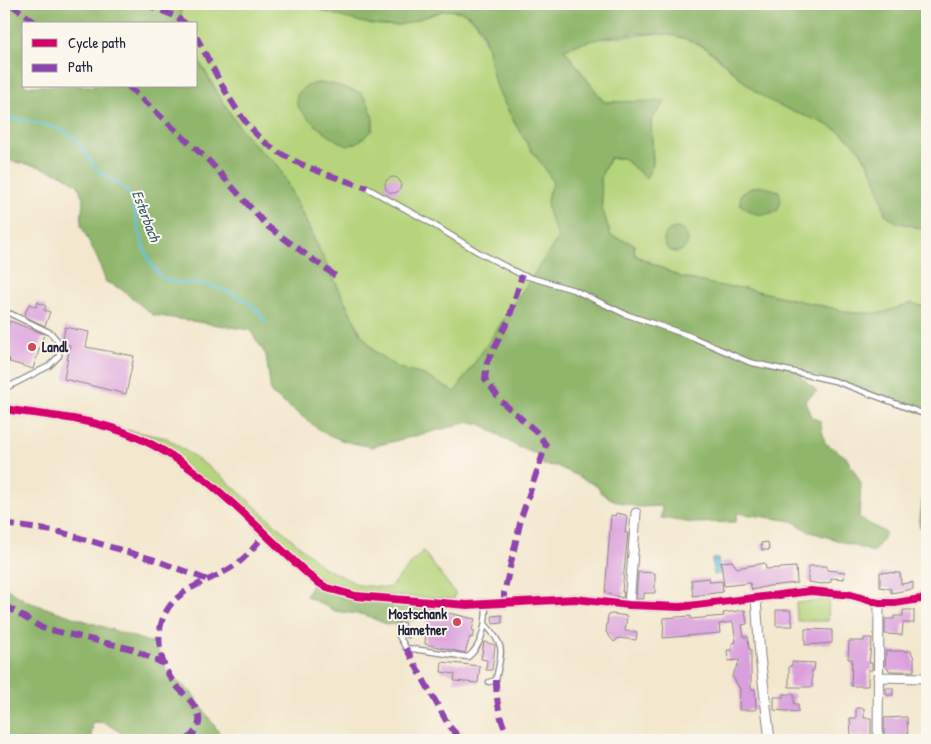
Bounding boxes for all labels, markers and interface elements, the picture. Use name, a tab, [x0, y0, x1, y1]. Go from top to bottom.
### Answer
legend	[22, 22, 198, 88]
text: Cycle path	[68, 32, 126, 53]
text: Path	[68, 56, 93, 77]
water label: Esterbach	[127, 187, 166, 246]
place label: Landl	[42, 337, 68, 356]
marker: Landl	[26, 341, 38, 353]
place label: Mostschank Hametner	[388, 604, 448, 639]
marker: Mostschank Hametner	[451, 616, 463, 628]

